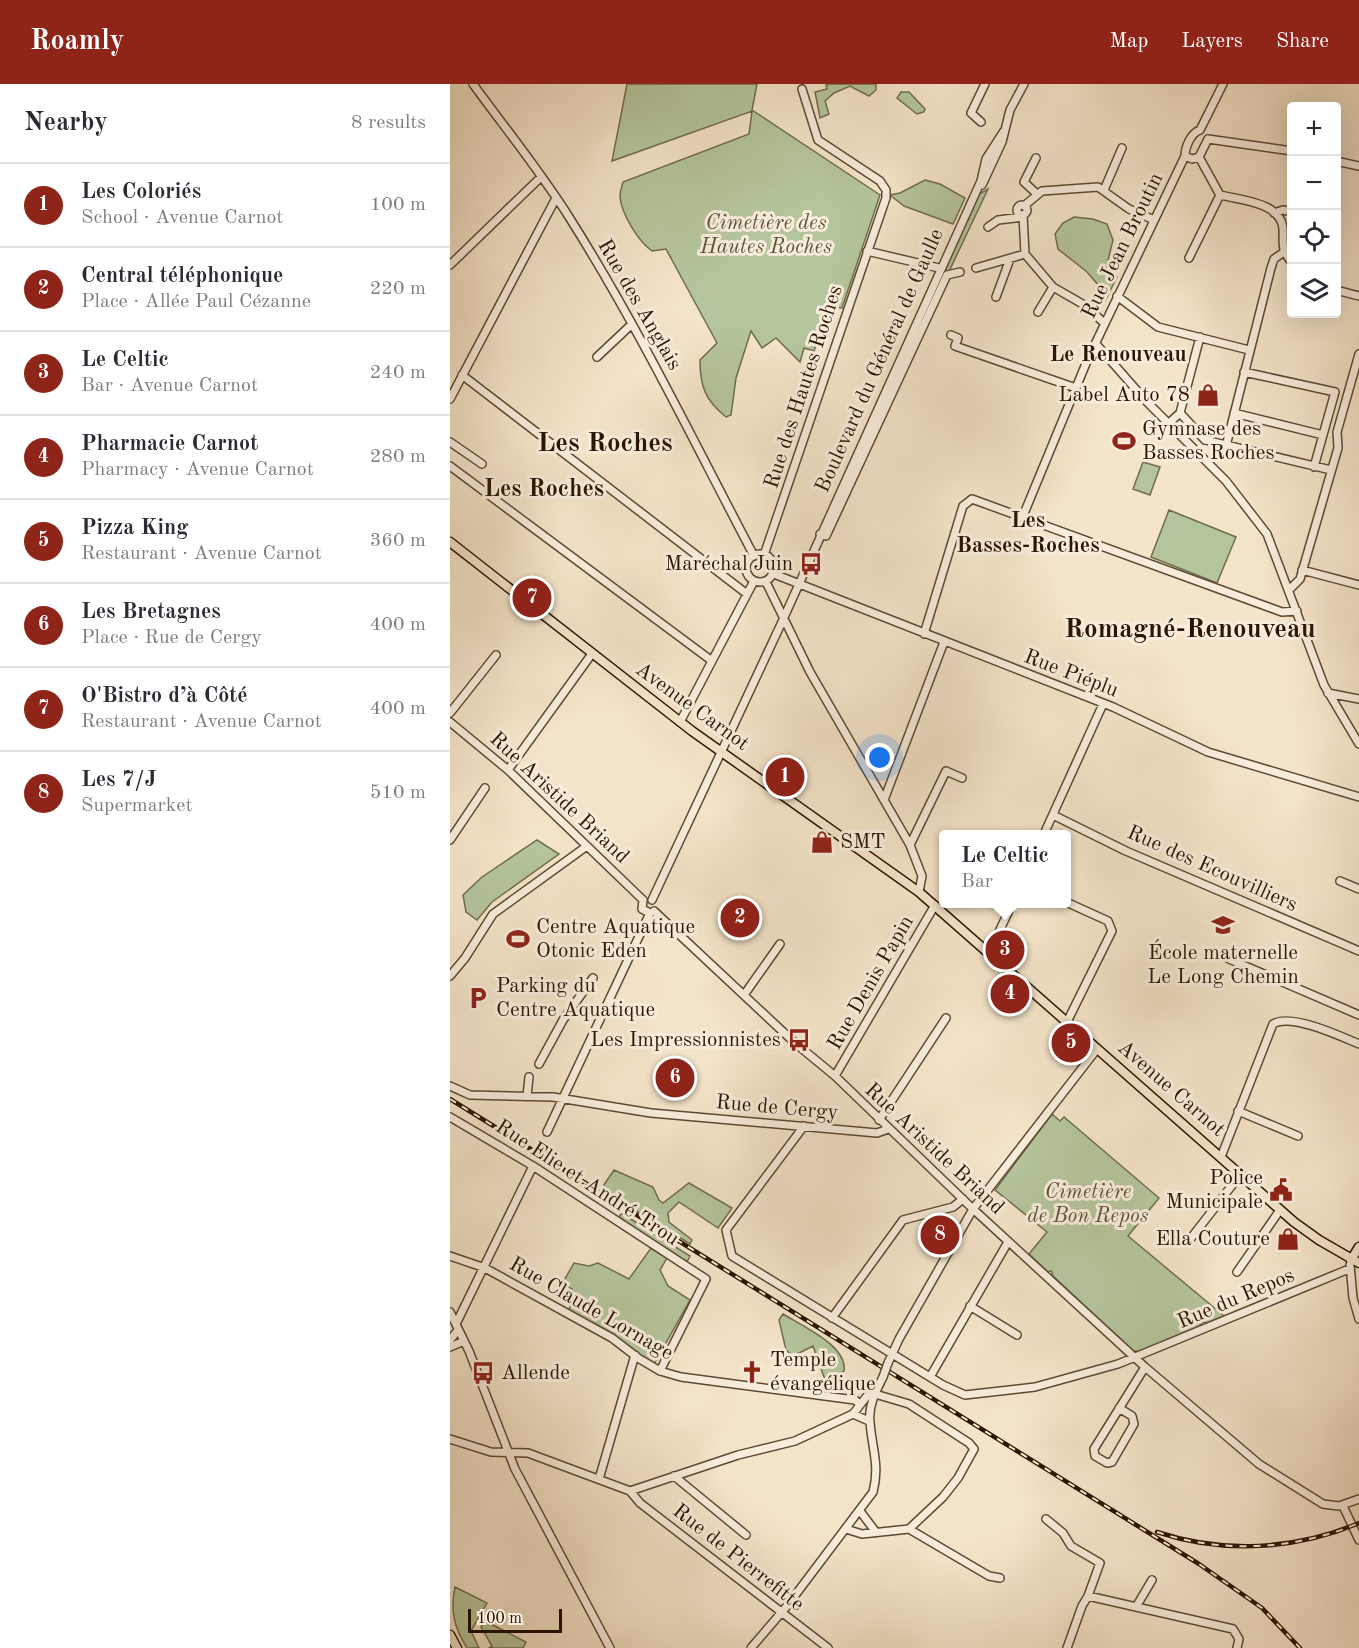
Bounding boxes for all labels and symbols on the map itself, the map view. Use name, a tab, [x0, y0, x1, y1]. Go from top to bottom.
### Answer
street label: Rue Jean Broutin	[1079, 170, 1167, 322]
park label: Cimetière des Hautes Roches	[699, 213, 832, 258]
street label: Boulevard du Général de Gaulle	[812, 226, 948, 496]
street label: Rue des Anglais	[593, 236, 685, 374]
street label: Rue des Hautes Roches	[761, 283, 847, 491]
district label: Le Renouveau	[1049, 344, 1187, 366]
shop icon: Label Auto 78	[1195, 382, 1221, 408]
place label: Label Auto 78	[1058, 385, 1190, 406]
place label: Gymnase des Basses Roches	[1142, 419, 1275, 464]
sports icon: Gymnase des Basses Roches	[1111, 428, 1137, 454]
district label: Les Roches	[537, 430, 673, 457]
district label: Les Roches	[484, 478, 604, 502]
district label: Les Basses-Roches	[956, 510, 1100, 557]
bus stop icon: Maréchal Juin	[798, 551, 824, 577]
place label: Maréchal Juin	[665, 554, 793, 575]
pin: 7	[512, 576, 551, 620]
district label: Romagné-Renouveau	[1064, 616, 1316, 643]
street label: Rue Piéplu	[1021, 646, 1121, 702]
street label: Avenue Carnot	[631, 659, 753, 755]
street label: Rue Aristide Briand	[485, 728, 633, 868]
your location	[865, 743, 894, 772]
pin: 1	[766, 754, 804, 800]
street label: Rue des Ecouvilliers	[1124, 822, 1300, 916]
shop icon: SMT	[809, 829, 835, 855]
place label: SMT	[840, 832, 886, 853]
pin: 2	[720, 896, 760, 940]
street label: Rue Denis Papin	[824, 912, 918, 1054]
school or university icon: École maternelle Le Long Chemin	[1210, 912, 1236, 938]
place label: Centre Aquatique Otonic Eden	[536, 917, 695, 962]
sports icon: Centre Aquatique Otonic Eden	[505, 926, 531, 952]
pin: 3	[986, 928, 1024, 972]
place label: École maternelle Le Long Chemin	[1147, 939, 1299, 988]
pin: 4	[990, 972, 1030, 1016]
place label: Parking du Centre Aquatique	[496, 976, 655, 1021]
parking icon: Parking du Centre Aquatique	[465, 985, 491, 1011]
pin: 5	[1052, 1020, 1090, 1066]
bus stop icon: Les Impressionnistes	[786, 1027, 812, 1053]
place label: Les Impressionnistes	[590, 1030, 781, 1051]
street label: Avenue Carnot	[1113, 1037, 1229, 1141]
pin: 6	[656, 1056, 694, 1100]
street label: Rue Aristide Briand	[860, 1079, 1008, 1219]
street label: Rue de Cergy	[715, 1092, 839, 1124]
street label: Rue Elie et André Trou	[492, 1116, 682, 1250]
place label: Police Municipale	[1166, 1168, 1263, 1213]
public building icon: Police Municipale	[1268, 1177, 1294, 1203]
park label: Cimetière de Bon Repos	[1027, 1182, 1149, 1227]
pin: 8	[920, 1212, 960, 1258]
shop icon: Ella Couture	[1275, 1226, 1301, 1252]
place label: Ella Couture	[1155, 1229, 1270, 1250]
street label: Rue Claude Lornage	[505, 1254, 677, 1364]
street label: Rue du Repos	[1174, 1265, 1298, 1333]
place label: Temple évangélique	[770, 1350, 876, 1395]
church icon: Temple évangélique	[739, 1359, 765, 1385]
bus stop icon: Allende	[470, 1360, 496, 1386]
place label: Allende	[501, 1363, 570, 1384]
street label: Rue de Pierrefitte	[668, 1500, 808, 1616]
scale bar	[468, 1606, 562, 1634]

